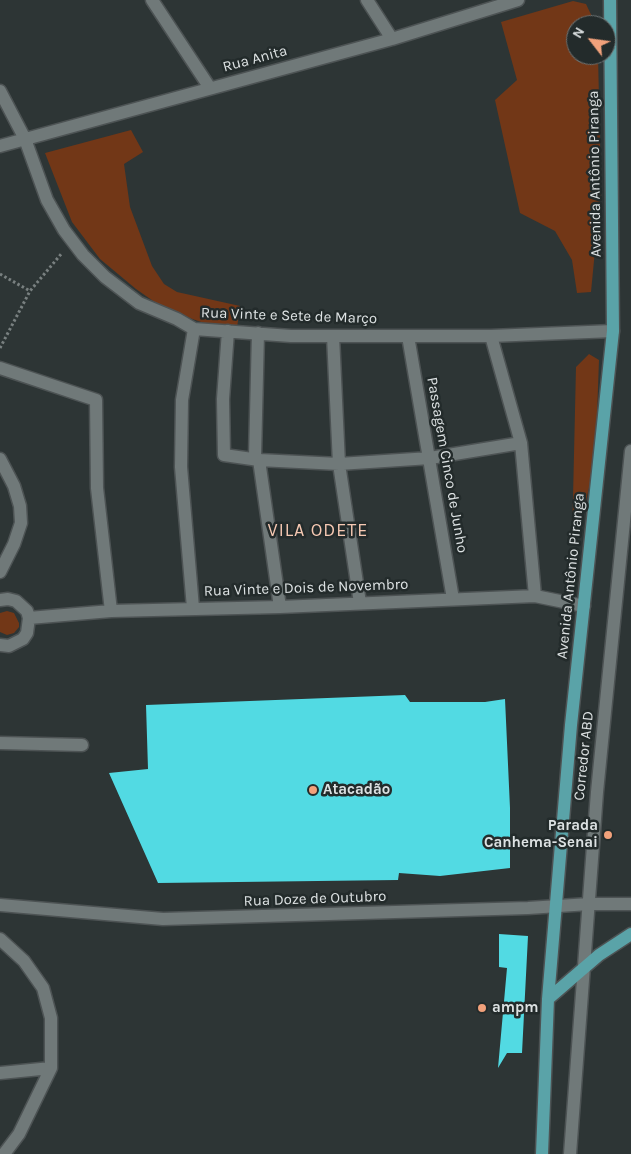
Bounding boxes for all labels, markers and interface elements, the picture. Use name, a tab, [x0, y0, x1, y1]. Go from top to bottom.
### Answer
north arrow	[566, 15, 616, 65]
text: N	[569, 24, 588, 41]
street label: Rua Anita	[221, 42, 289, 76]
street label: Avenida Antônio Piranga	[585, 90, 605, 258]
street label: Rua Vinte e Sete de Março	[201, 304, 377, 328]
street label: Passagem Cinco de Junho	[423, 376, 471, 554]
street label: Avenida Antônio Piranga	[553, 492, 589, 660]
district label: VILA ODETE	[266, 520, 370, 542]
street label: Rua Vinte e Dois de Novembro	[203, 575, 409, 601]
street label: Corredor ABD	[570, 710, 598, 802]
place label: Atacadão	[323, 781, 390, 799]
marker: Atacadão	[307, 784, 319, 796]
place label: Parada Canhema-Senai	[484, 817, 598, 852]
marker: Parada Canhema-Senai	[602, 829, 614, 841]
street label: Rua Doze de Outubro	[243, 888, 387, 910]
place label: ampm	[492, 999, 538, 1017]
marker: ampm	[476, 1002, 488, 1014]

